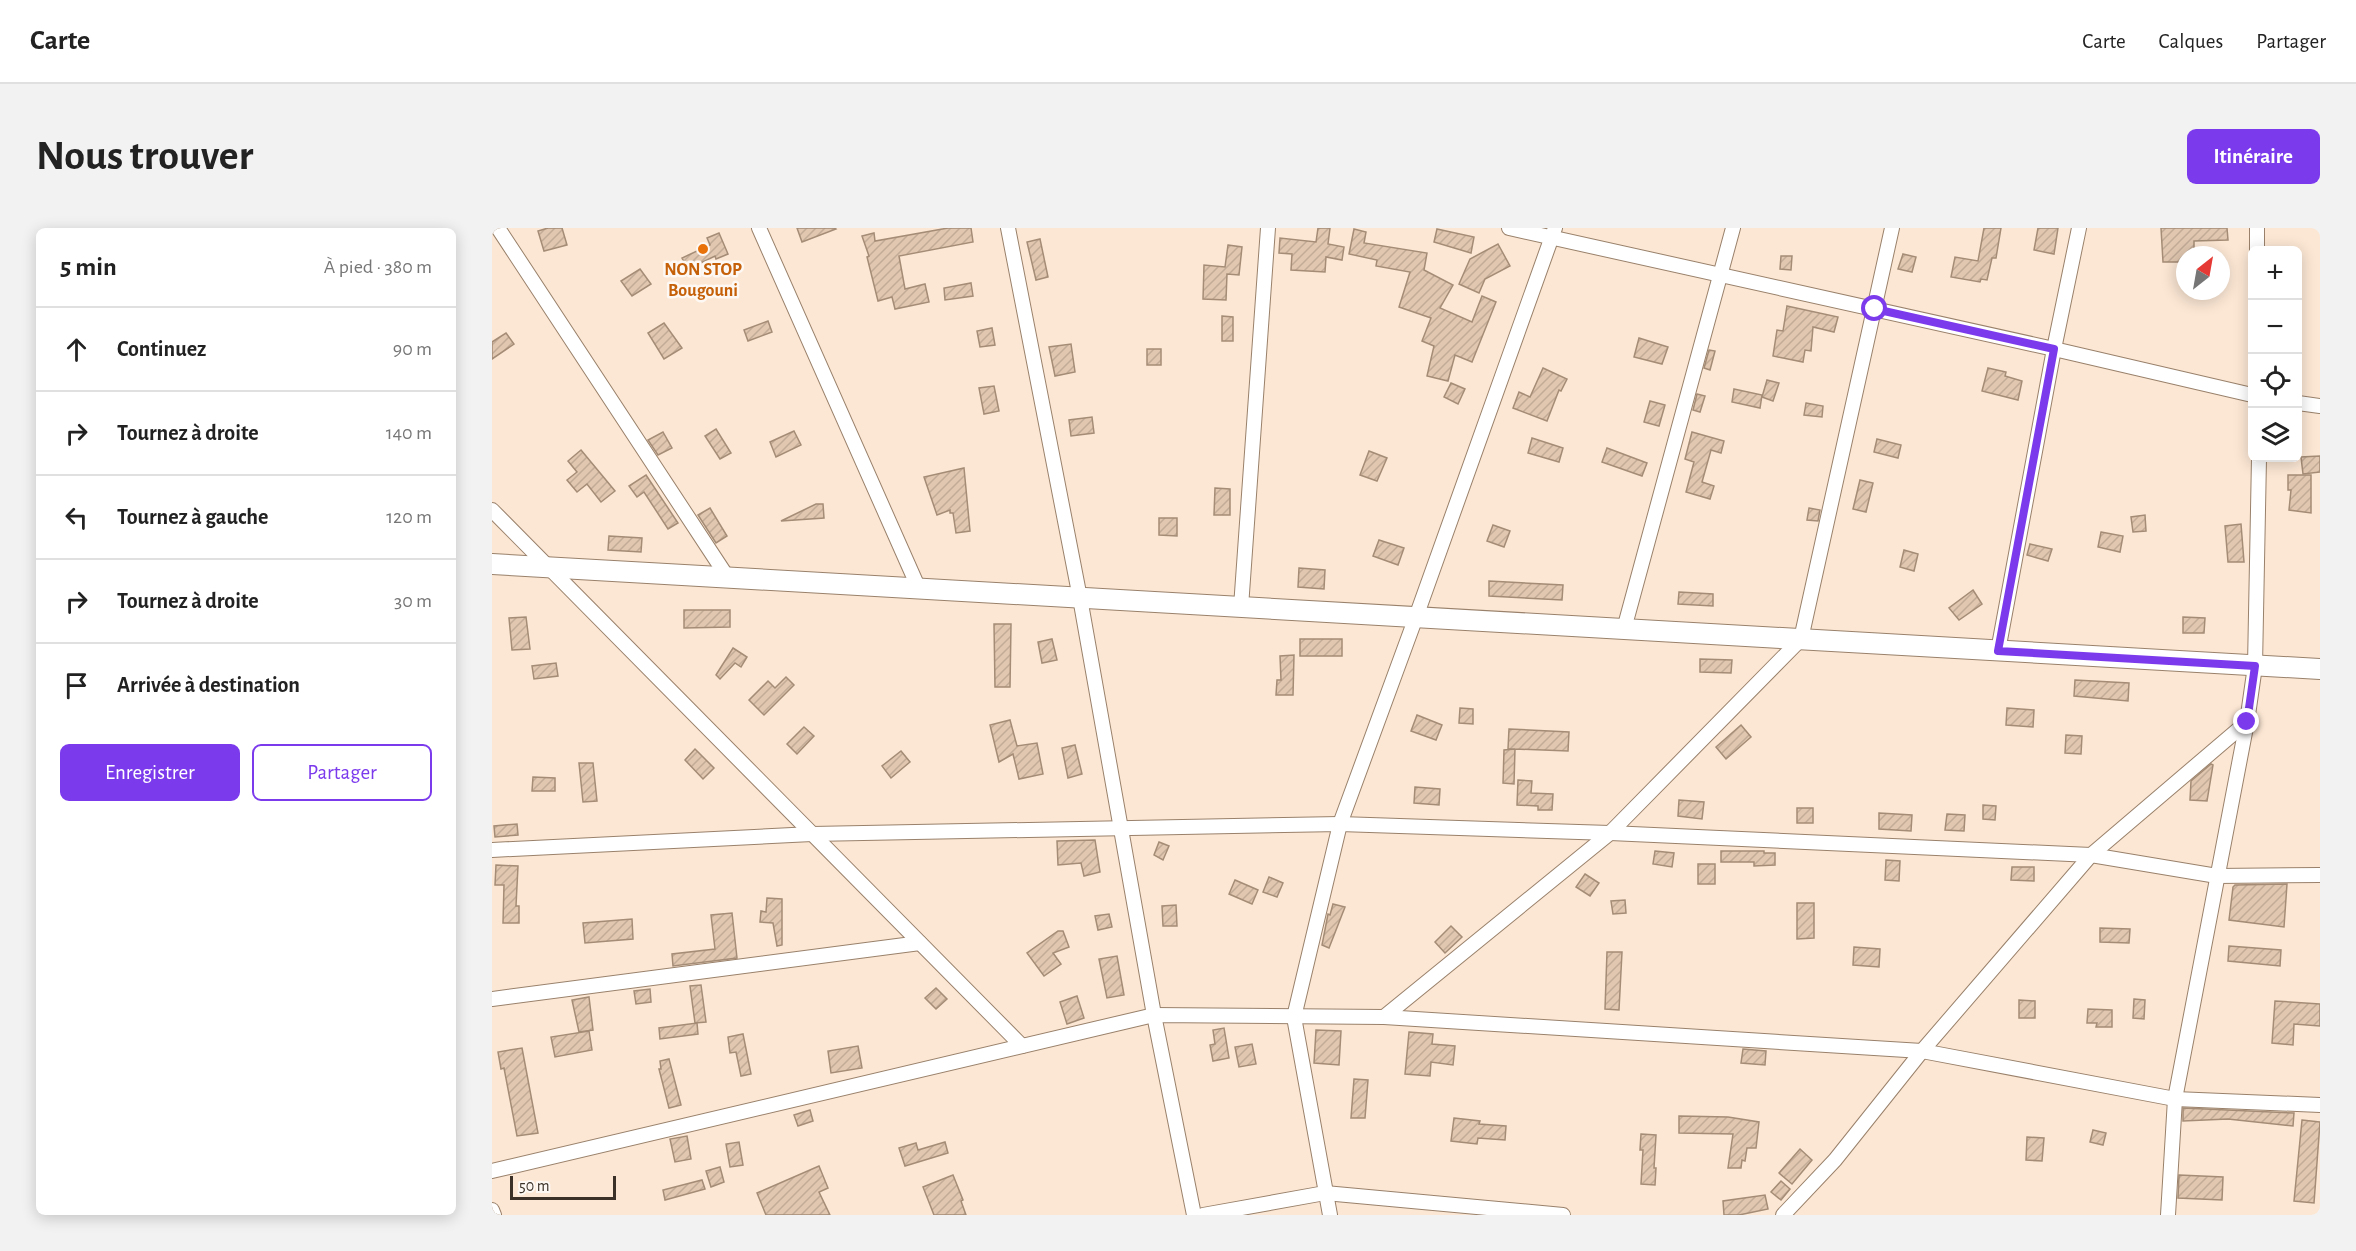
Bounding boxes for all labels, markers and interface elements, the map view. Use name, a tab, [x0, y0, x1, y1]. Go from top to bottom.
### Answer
text: Carte	[30, 27, 90, 55]
text: Carte	[2082, 31, 2126, 52]
text: Calques	[2159, 31, 2223, 52]
text: Partager	[2256, 31, 2326, 52]
button: Itinéraire	[2187, 129, 2320, 184]
text: Nous trouver	[36, 135, 253, 177]
marker: NON STOP Bougouni	[696, 242, 710, 256]
north arrow	[2176, 246, 2230, 300]
map controls	[2248, 246, 2302, 462]
button: +	[2248, 246, 2302, 300]
text: 5 min	[60, 254, 117, 280]
text: À pied · 380 m	[324, 257, 432, 277]
place label: NON STOP Bougouni	[664, 261, 742, 300]
route start	[1861, 295, 1887, 321]
button: −	[2248, 300, 2302, 354]
icon: ahead	[60, 333, 93, 366]
text: Continuez	[117, 338, 206, 360]
text: 90 m	[393, 339, 432, 359]
button: locate	[2248, 354, 2302, 408]
button: layers	[2248, 408, 2302, 462]
icon: right	[60, 417, 93, 450]
text: Tournez à droite	[117, 422, 259, 444]
text: 140 m	[386, 423, 432, 443]
icon: left	[60, 501, 93, 534]
text: Tournez à gauche	[117, 506, 268, 528]
text: 120 m	[386, 507, 432, 527]
icon: right	[60, 585, 93, 618]
text: Tournez à droite	[117, 590, 259, 612]
text: 30 m	[394, 591, 432, 611]
icon: arrive	[60, 669, 93, 702]
text: Arrivée à destination	[117, 674, 300, 696]
route end	[2233, 708, 2259, 734]
button: Enregistrer	[60, 744, 240, 801]
button: Partager	[252, 744, 432, 801]
scale bar	[510, 1173, 616, 1200]
text: 50 m	[519, 1178, 550, 1194]

